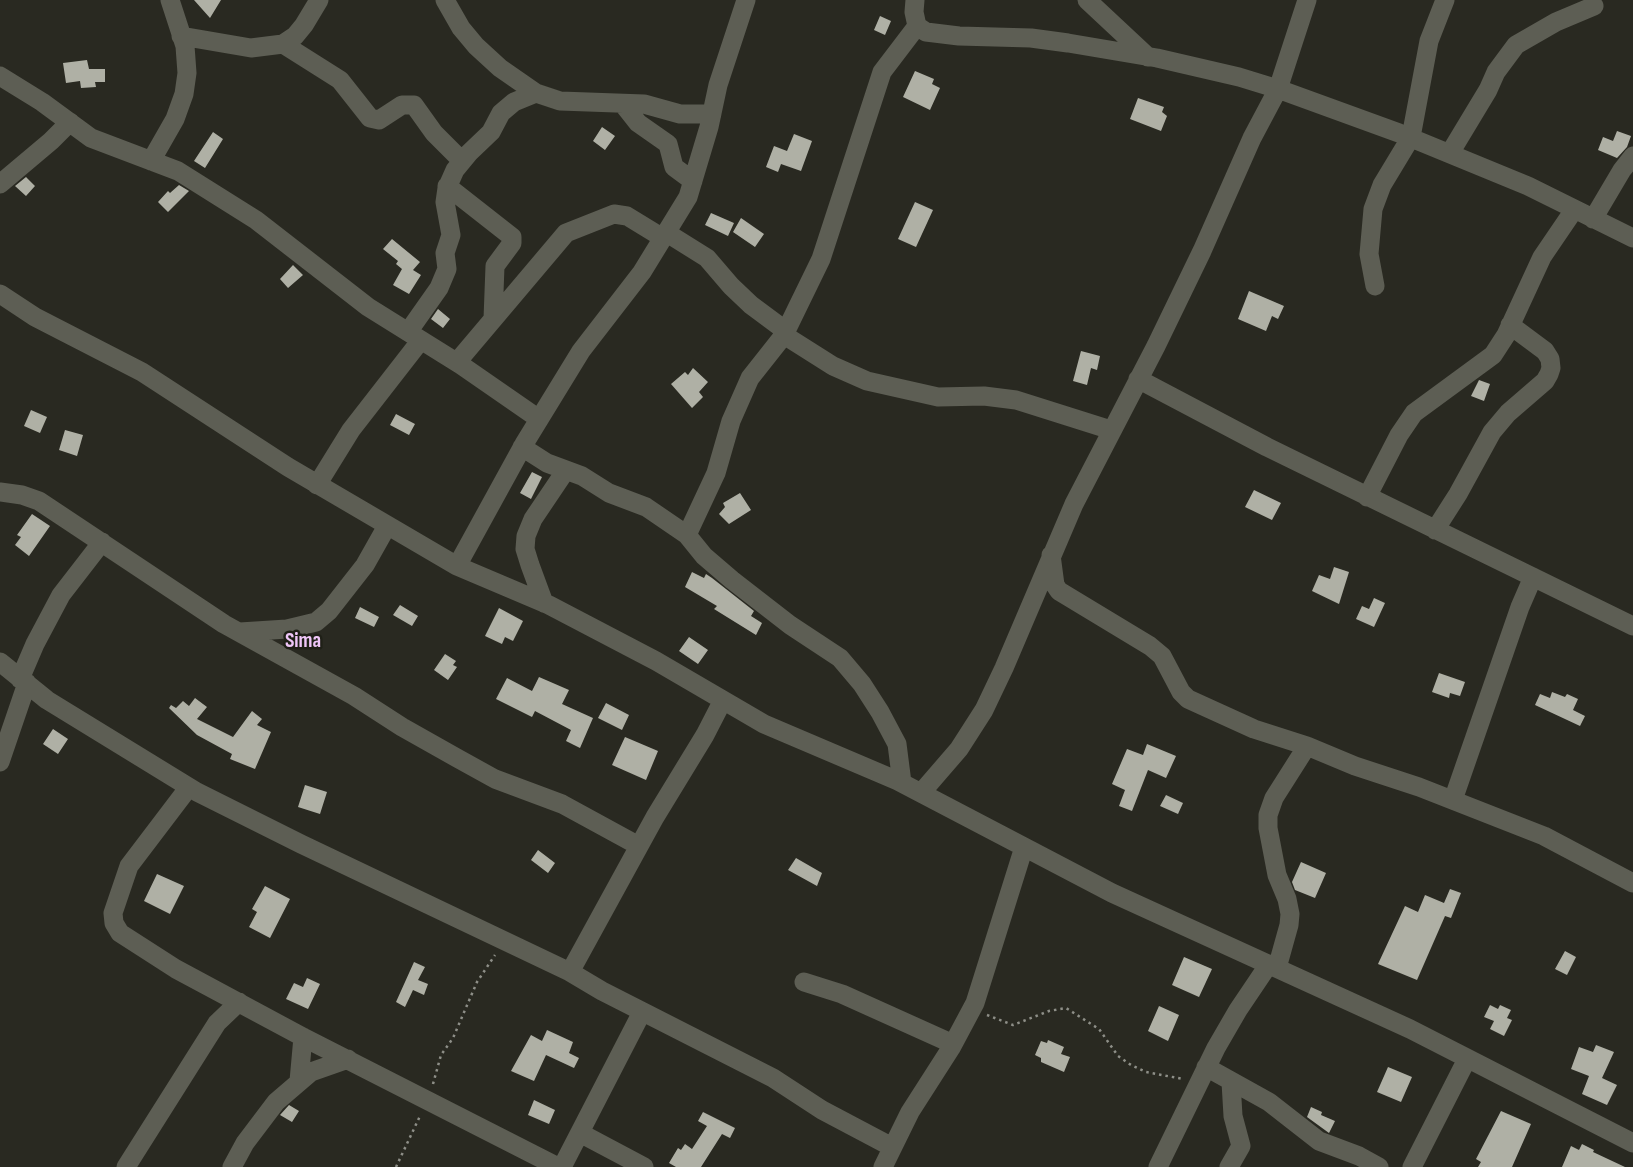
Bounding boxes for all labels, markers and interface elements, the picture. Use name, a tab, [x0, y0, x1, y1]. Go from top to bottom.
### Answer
district label: Sima	[285, 629, 321, 655]

